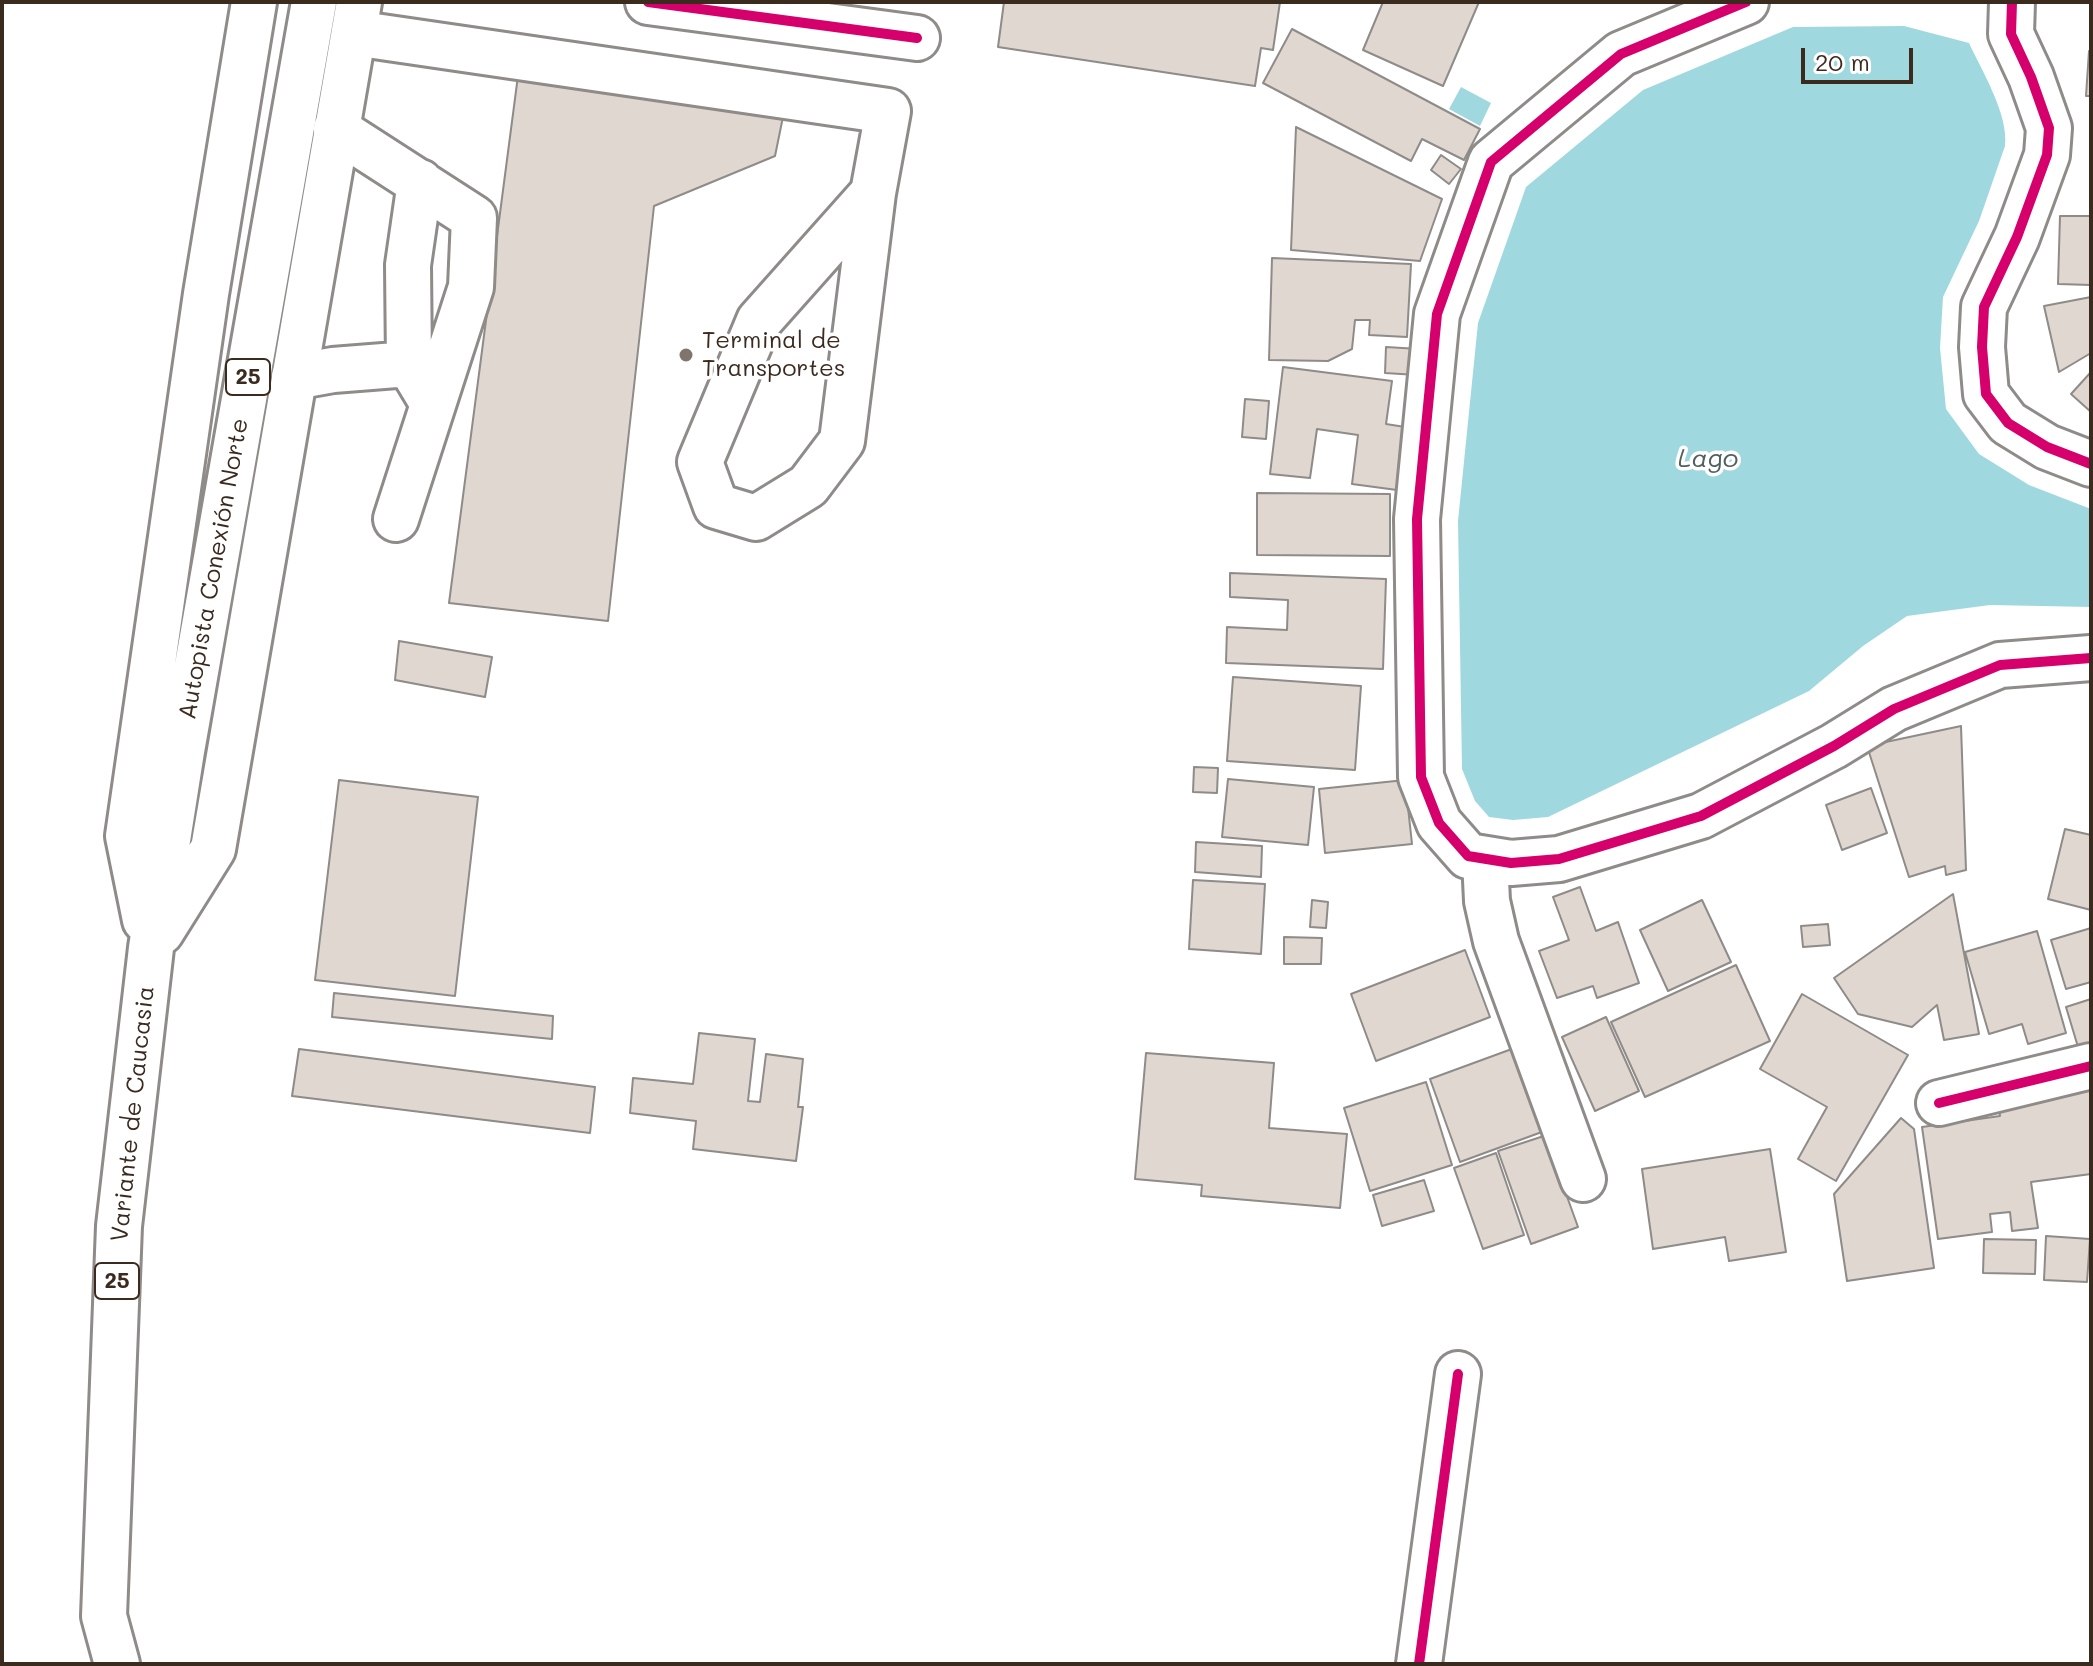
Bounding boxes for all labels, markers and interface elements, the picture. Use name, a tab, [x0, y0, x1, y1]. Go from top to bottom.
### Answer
scale bar	[1805, 32, 1917, 82]
text: 20 m	[1815, 46, 1870, 77]
place label: Terminal de Transportes	[702, 327, 845, 383]
marker: Terminal de Transportes	[677, 346, 695, 364]
road number: 25	[226, 359, 270, 395]
street label: Autopista Conexión Norte	[173, 416, 255, 722]
water label: Lago	[1678, 443, 1738, 475]
street label: Variante de Caucasia	[105, 985, 161, 1243]
road number: 25	[95, 1263, 139, 1299]

